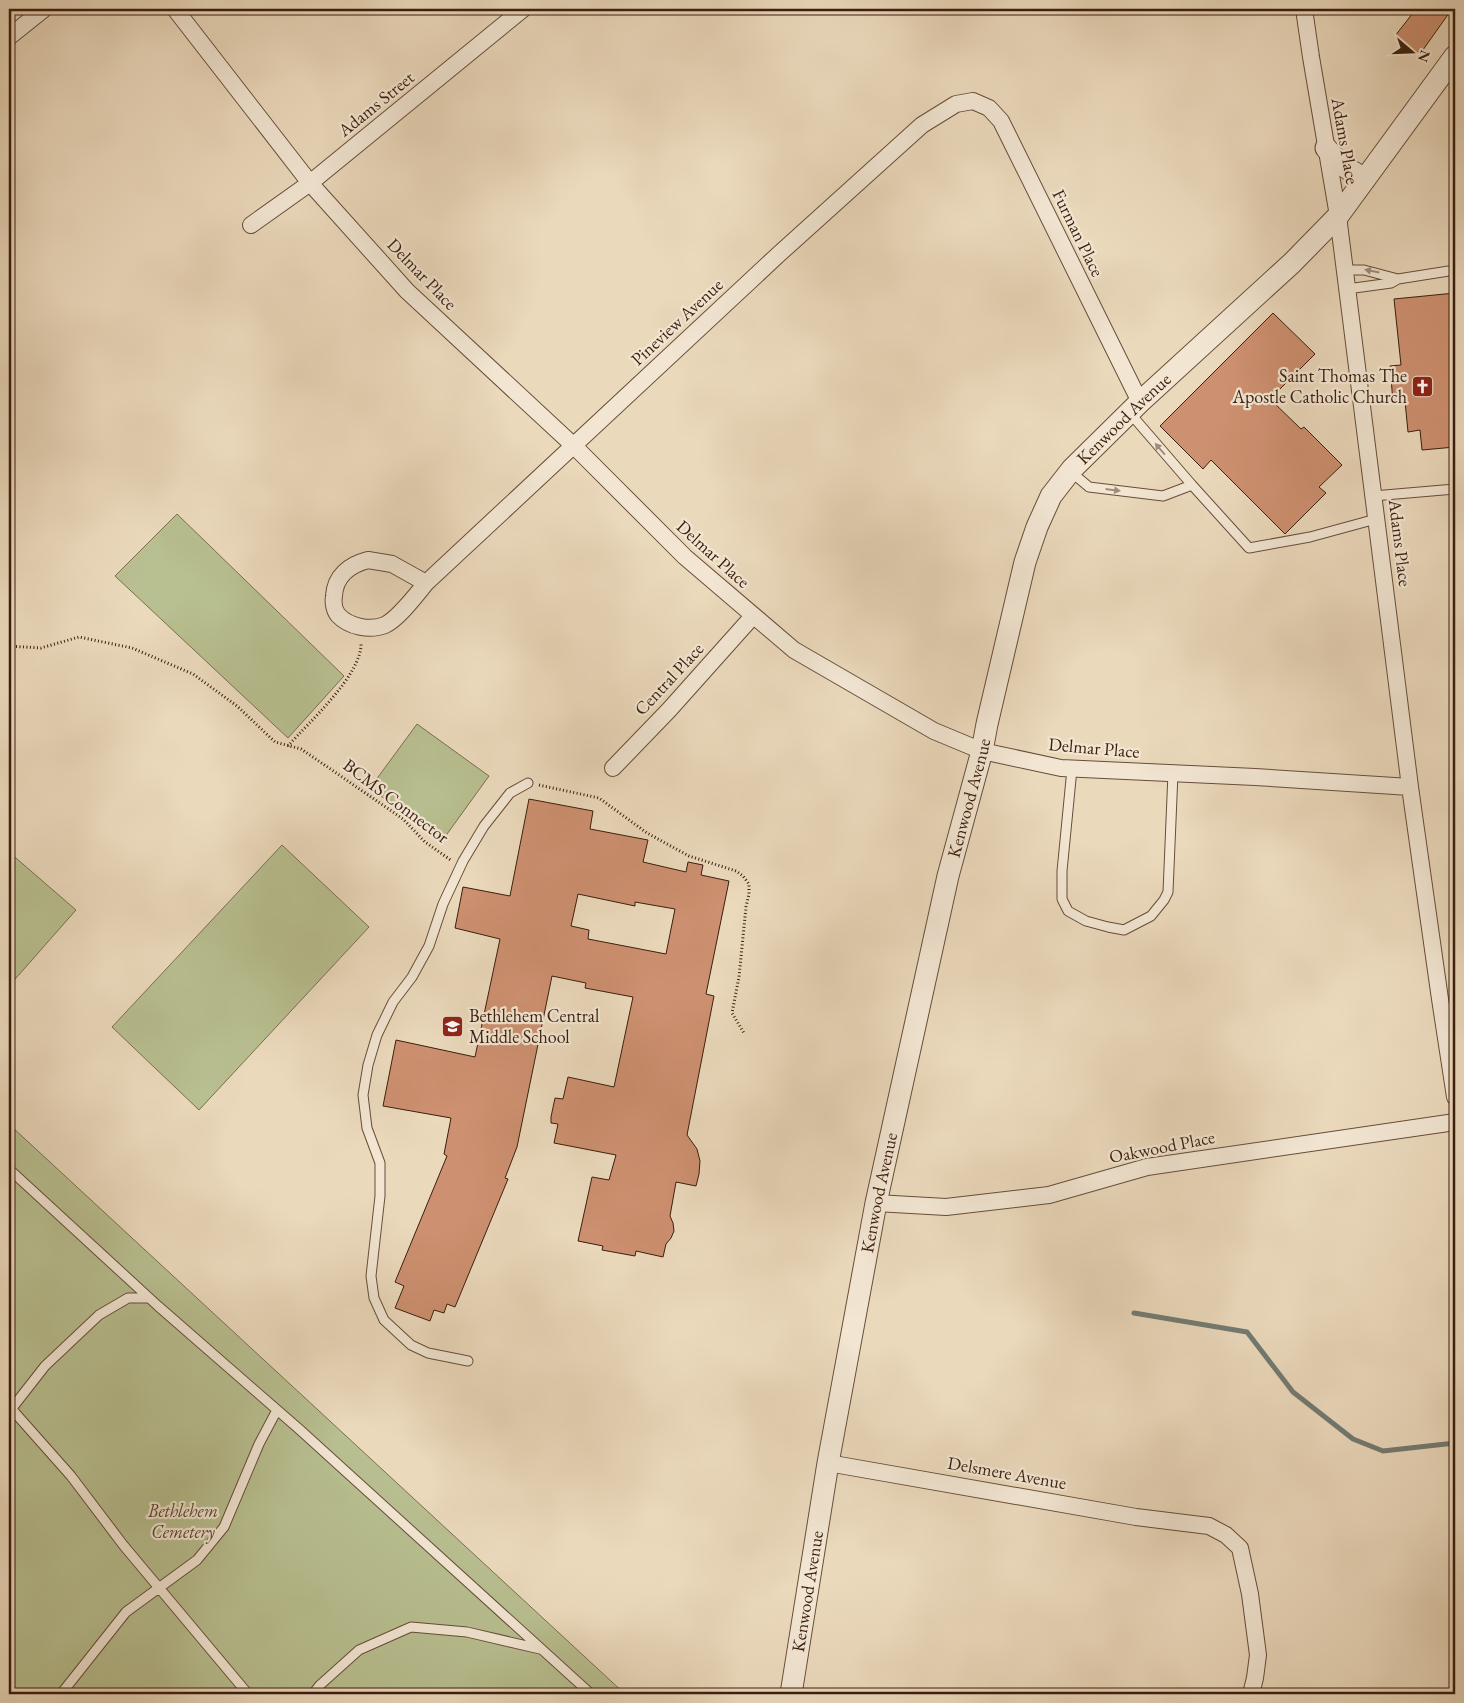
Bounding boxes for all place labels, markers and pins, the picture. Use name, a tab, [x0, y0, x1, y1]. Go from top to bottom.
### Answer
place label: Saint Thomas The Apostle Catholic Church	[1232, 364, 1407, 408]
church icon: Saint Thomas The Apostle Catholic Church	[1411, 374, 1435, 398]
place label: Bethlehem Central Middle School	[469, 1004, 599, 1048]
school or university icon: Bethlehem Central Middle School	[441, 1014, 465, 1038]

